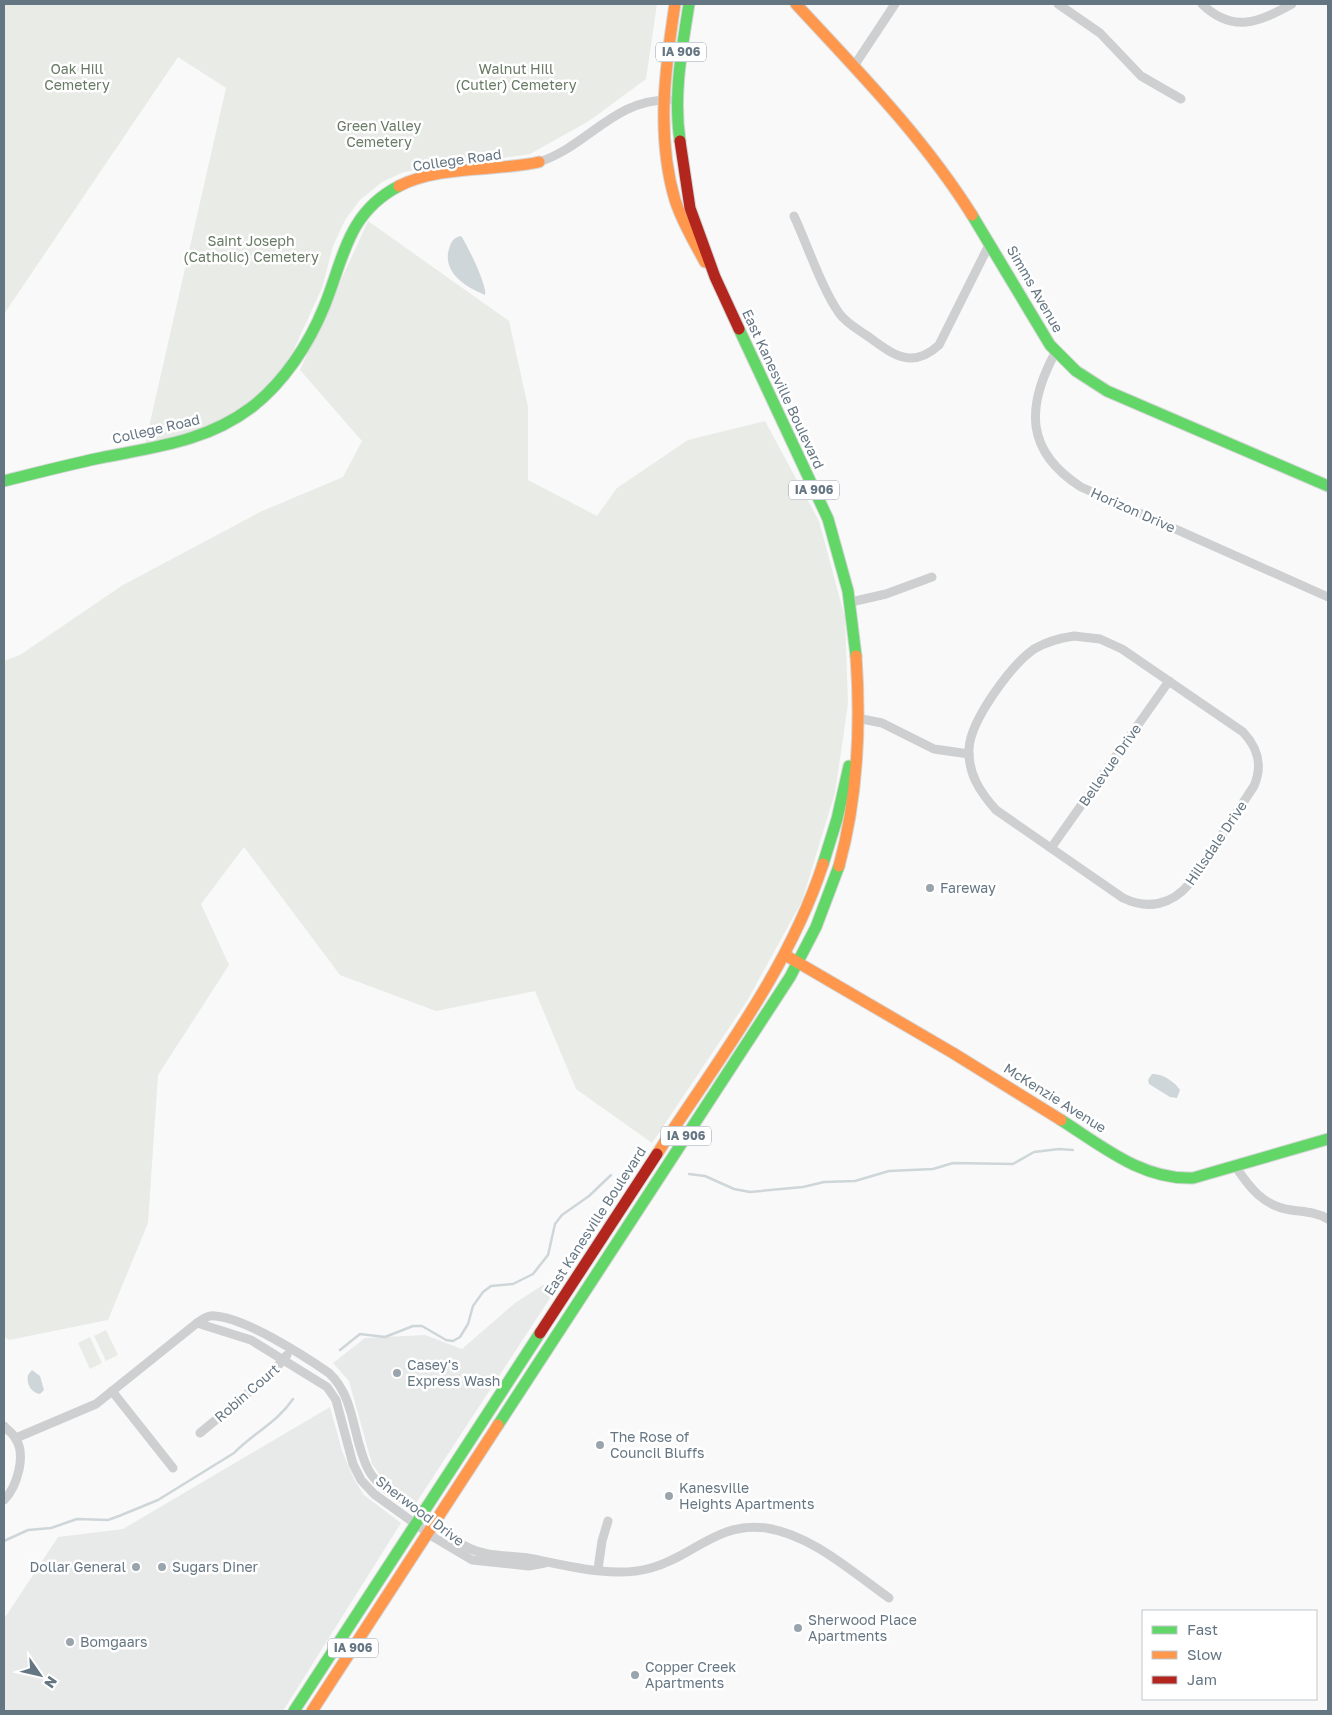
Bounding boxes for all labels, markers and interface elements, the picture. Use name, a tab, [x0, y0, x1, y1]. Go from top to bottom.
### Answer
road number: IA 906	[656, 42, 706, 62]
park label: Oak Hill Cemetery	[44, 60, 110, 93]
park label: Walnut Hill (Cutler) Cemetery	[455, 60, 577, 93]
park label: Green Valley Cemetery	[337, 117, 421, 150]
street label: College Road	[411, 145, 502, 174]
park label: Saint Joseph (Catholic) Cemetery	[183, 232, 319, 265]
street label: Simms Avenue	[1004, 242, 1067, 335]
street label: East Kanesville Boulevard	[739, 306, 828, 471]
street label: College Road	[110, 410, 201, 447]
road number: IA 906	[789, 480, 839, 500]
street label: Horizon Drive	[1088, 483, 1178, 536]
street label: Bellevue Drive	[1075, 720, 1144, 809]
street label: Hillsdale Drive	[1181, 797, 1250, 888]
place label: Fareway	[940, 879, 996, 896]
marker: Fareway	[924, 882, 936, 894]
street label: McKenzie Avenue	[1001, 1059, 1110, 1136]
road number: IA 906	[661, 1126, 711, 1146]
street label: East Kanesville Boulevard	[540, 1143, 649, 1298]
place label: Casey's Express Wash	[407, 1356, 500, 1389]
street label: Robin Court	[211, 1360, 282, 1425]
marker: Casey's Express Wash	[391, 1367, 403, 1379]
place label: The Rose of Council Bluffs	[610, 1428, 704, 1461]
marker: The Rose of Council Bluffs	[594, 1439, 606, 1451]
street label: Sherwood Drive	[373, 1472, 468, 1549]
place label: Kanesville Heights Apartments	[679, 1479, 814, 1512]
marker: Kanesville Heights Apartments	[663, 1490, 675, 1502]
place label: Dollar General	[30, 1558, 126, 1575]
place label: Sugars Diner	[172, 1558, 259, 1575]
marker: Dollar General	[130, 1561, 142, 1573]
marker: Sugars Diner	[156, 1561, 168, 1573]
legend	[1142, 1610, 1317, 1700]
place label: Sherwood Place Apartments	[808, 1611, 917, 1644]
text: Fast	[1187, 1620, 1218, 1638]
marker: Sherwood Place Apartments	[792, 1622, 804, 1634]
place label: Bomgaars	[80, 1633, 147, 1650]
marker: Bomgaars	[64, 1636, 76, 1648]
road number: IA 906	[328, 1639, 378, 1658]
text: Slow	[1187, 1645, 1222, 1663]
north arrow	[15, 1650, 65, 1700]
place label: Copper Creek Apartments	[645, 1658, 736, 1691]
marker: Copper Creek Apartments	[629, 1669, 641, 1681]
text: Jam	[1187, 1670, 1217, 1688]
text: N	[41, 1673, 61, 1692]

